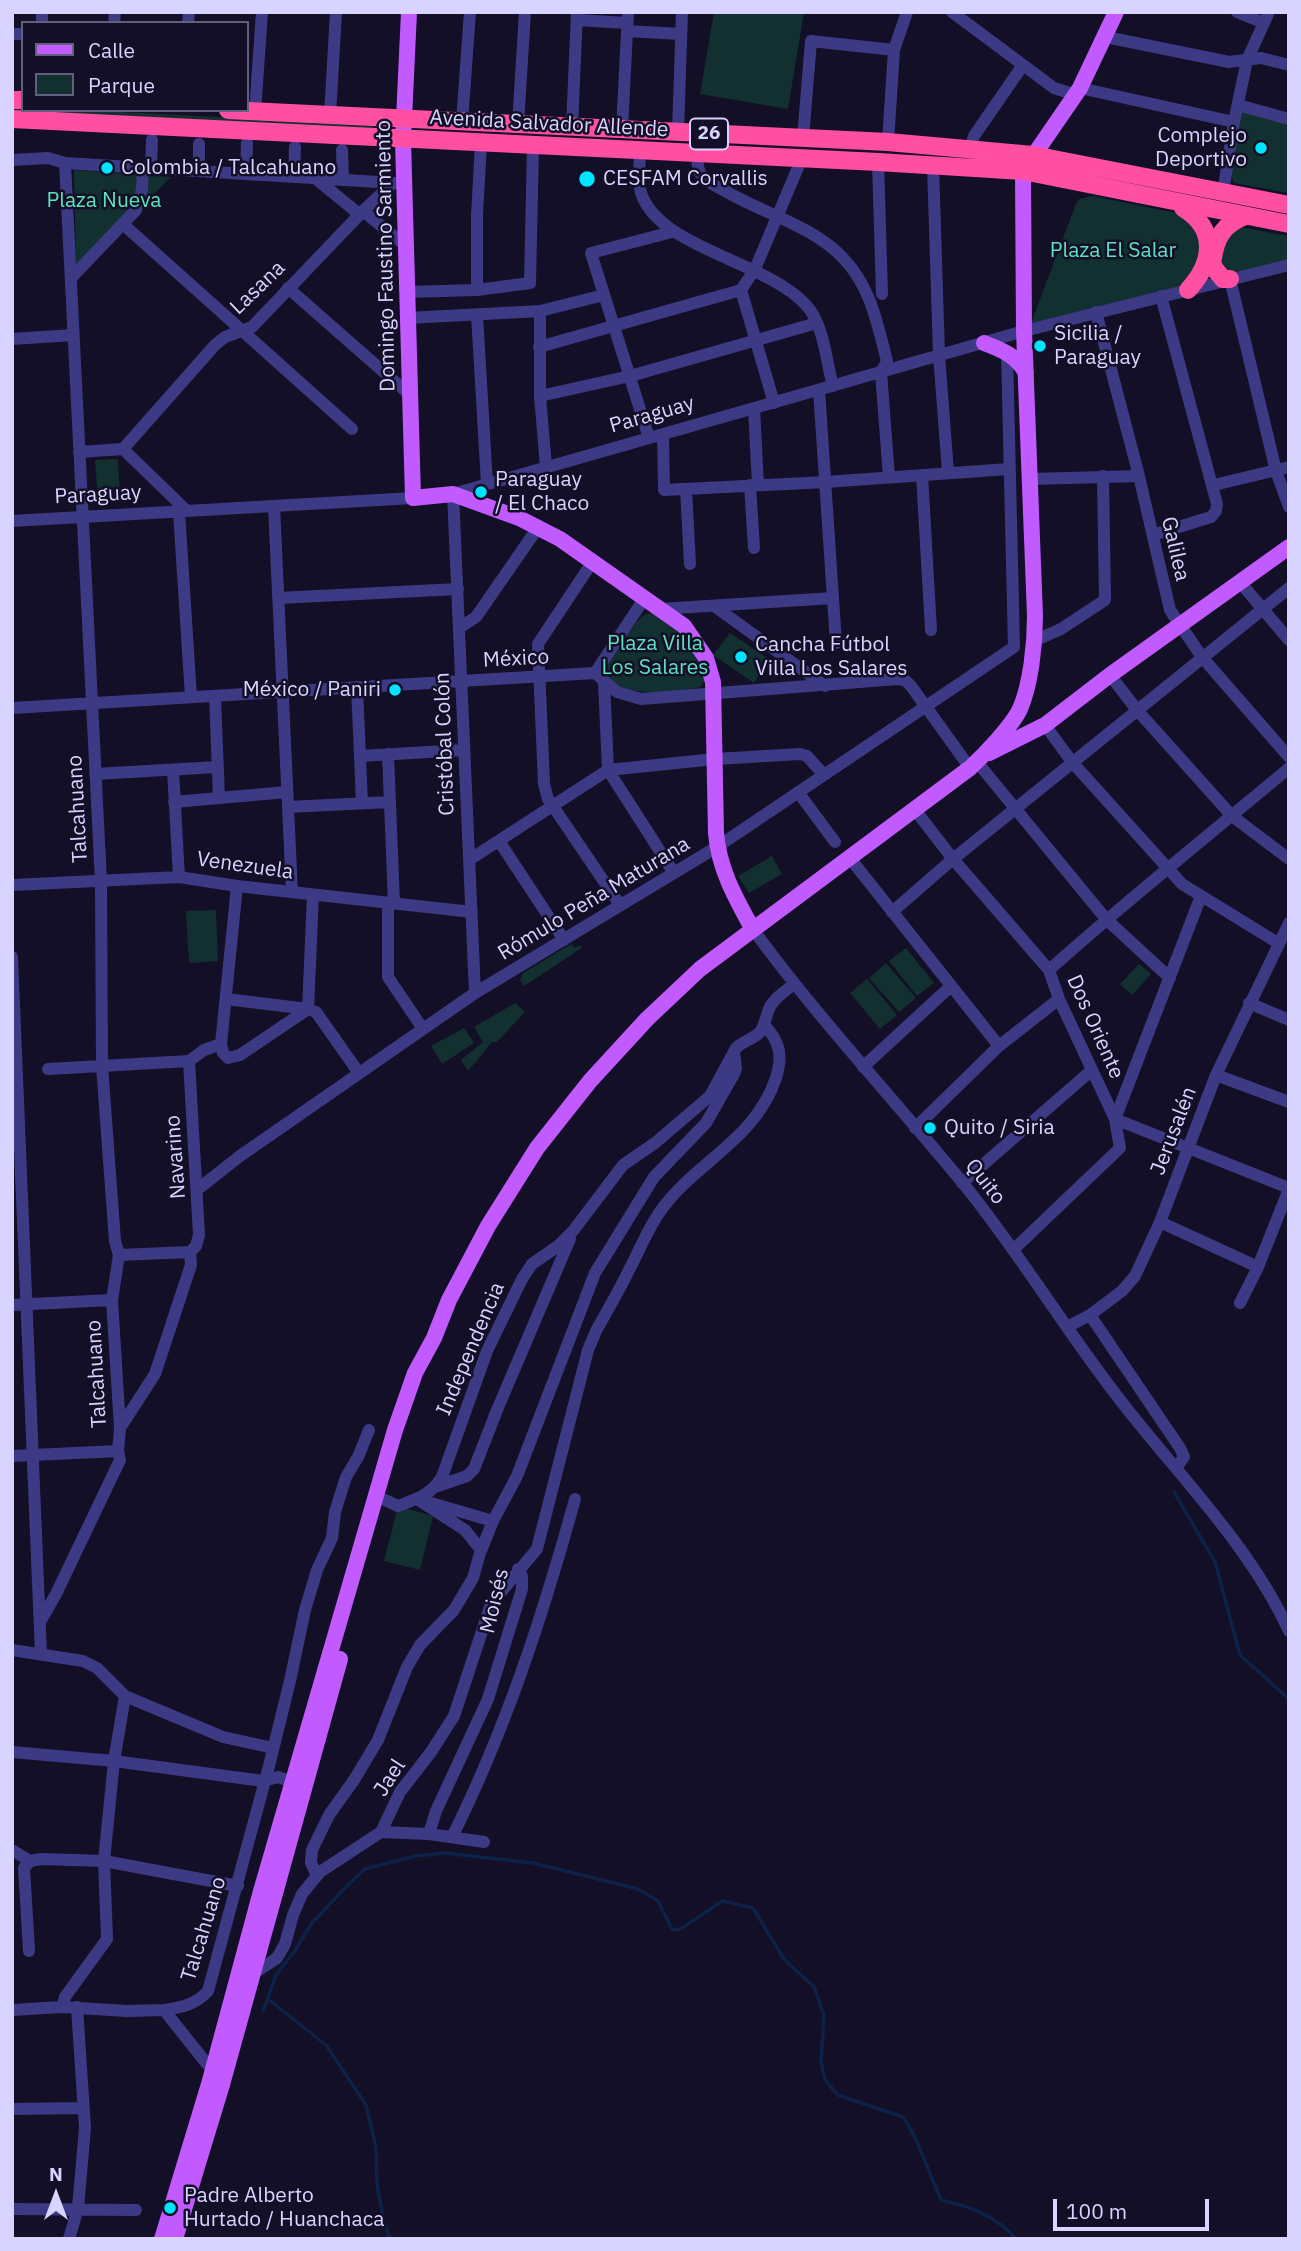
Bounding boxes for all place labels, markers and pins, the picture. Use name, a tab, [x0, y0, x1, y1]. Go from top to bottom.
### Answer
place label: Complejo Deportivo	[1155, 123, 1247, 173]
marker: Complejo Deportivo	[1253, 140, 1269, 156]
place label: Colombia / Talcahuano	[121, 155, 336, 181]
marker: Colombia / Talcahuano	[99, 160, 115, 176]
place label: CESFAM Corvallis	[603, 166, 768, 192]
marker: CESFAM Corvallis	[577, 169, 597, 189]
place label: Sicilia / Paraguay	[1054, 321, 1141, 371]
marker: Sicilia / Paraguay	[1032, 338, 1048, 354]
place label: Paraguay / El Chaco	[495, 467, 589, 517]
marker: Paraguay / El Chaco	[473, 484, 489, 500]
place label: Cancha Fútbol Villa Los Salares	[755, 632, 907, 682]
marker: Cancha Fútbol Villa Los Salares	[733, 649, 749, 665]
place label: México / Paniri	[243, 677, 381, 703]
marker: México / Paniri	[387, 682, 403, 698]
place label: Quito / Siria	[944, 1115, 1055, 1141]
marker: Quito / Siria	[922, 1120, 938, 1136]
place label: Padre Alberto Hurtado / Huanchaca	[184, 2183, 384, 2233]
marker: Padre Alberto Hurtado / Huanchaca	[162, 2200, 178, 2216]

